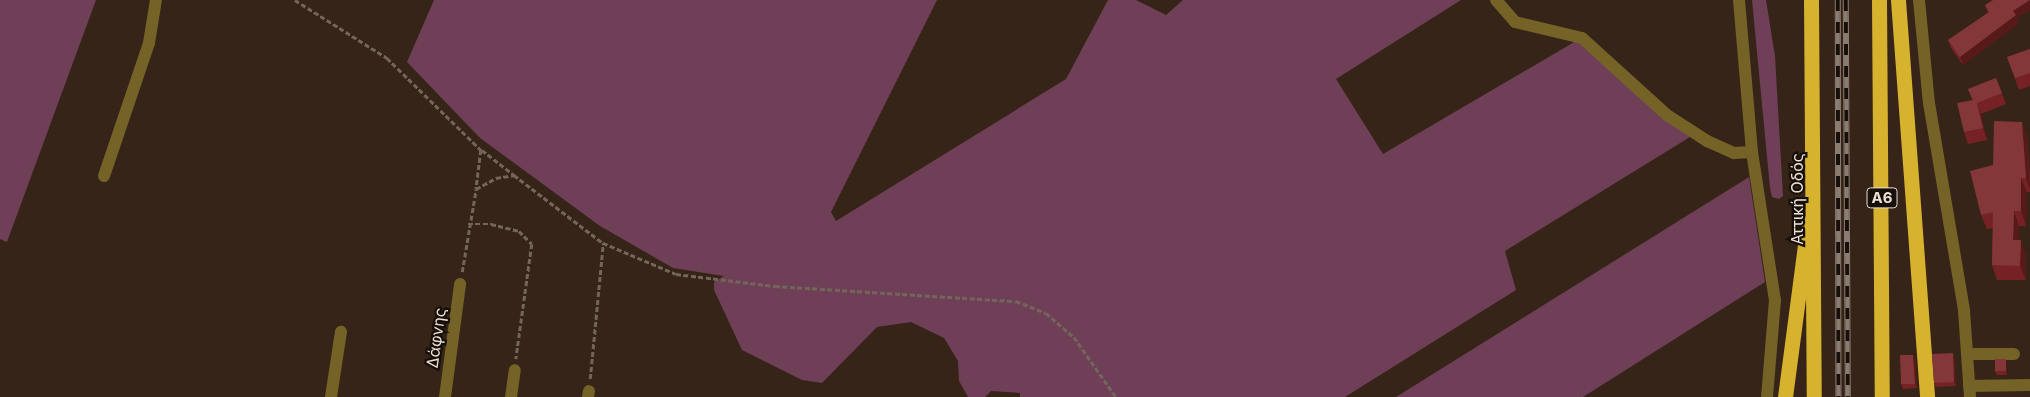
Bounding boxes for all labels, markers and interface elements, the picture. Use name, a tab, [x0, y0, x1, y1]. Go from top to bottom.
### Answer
street label: Αττική Οδός	[1787, 153, 1807, 245]
road number: Α6	[1866, 186, 1898, 210]
street label: Δάφνης	[422, 307, 450, 369]

